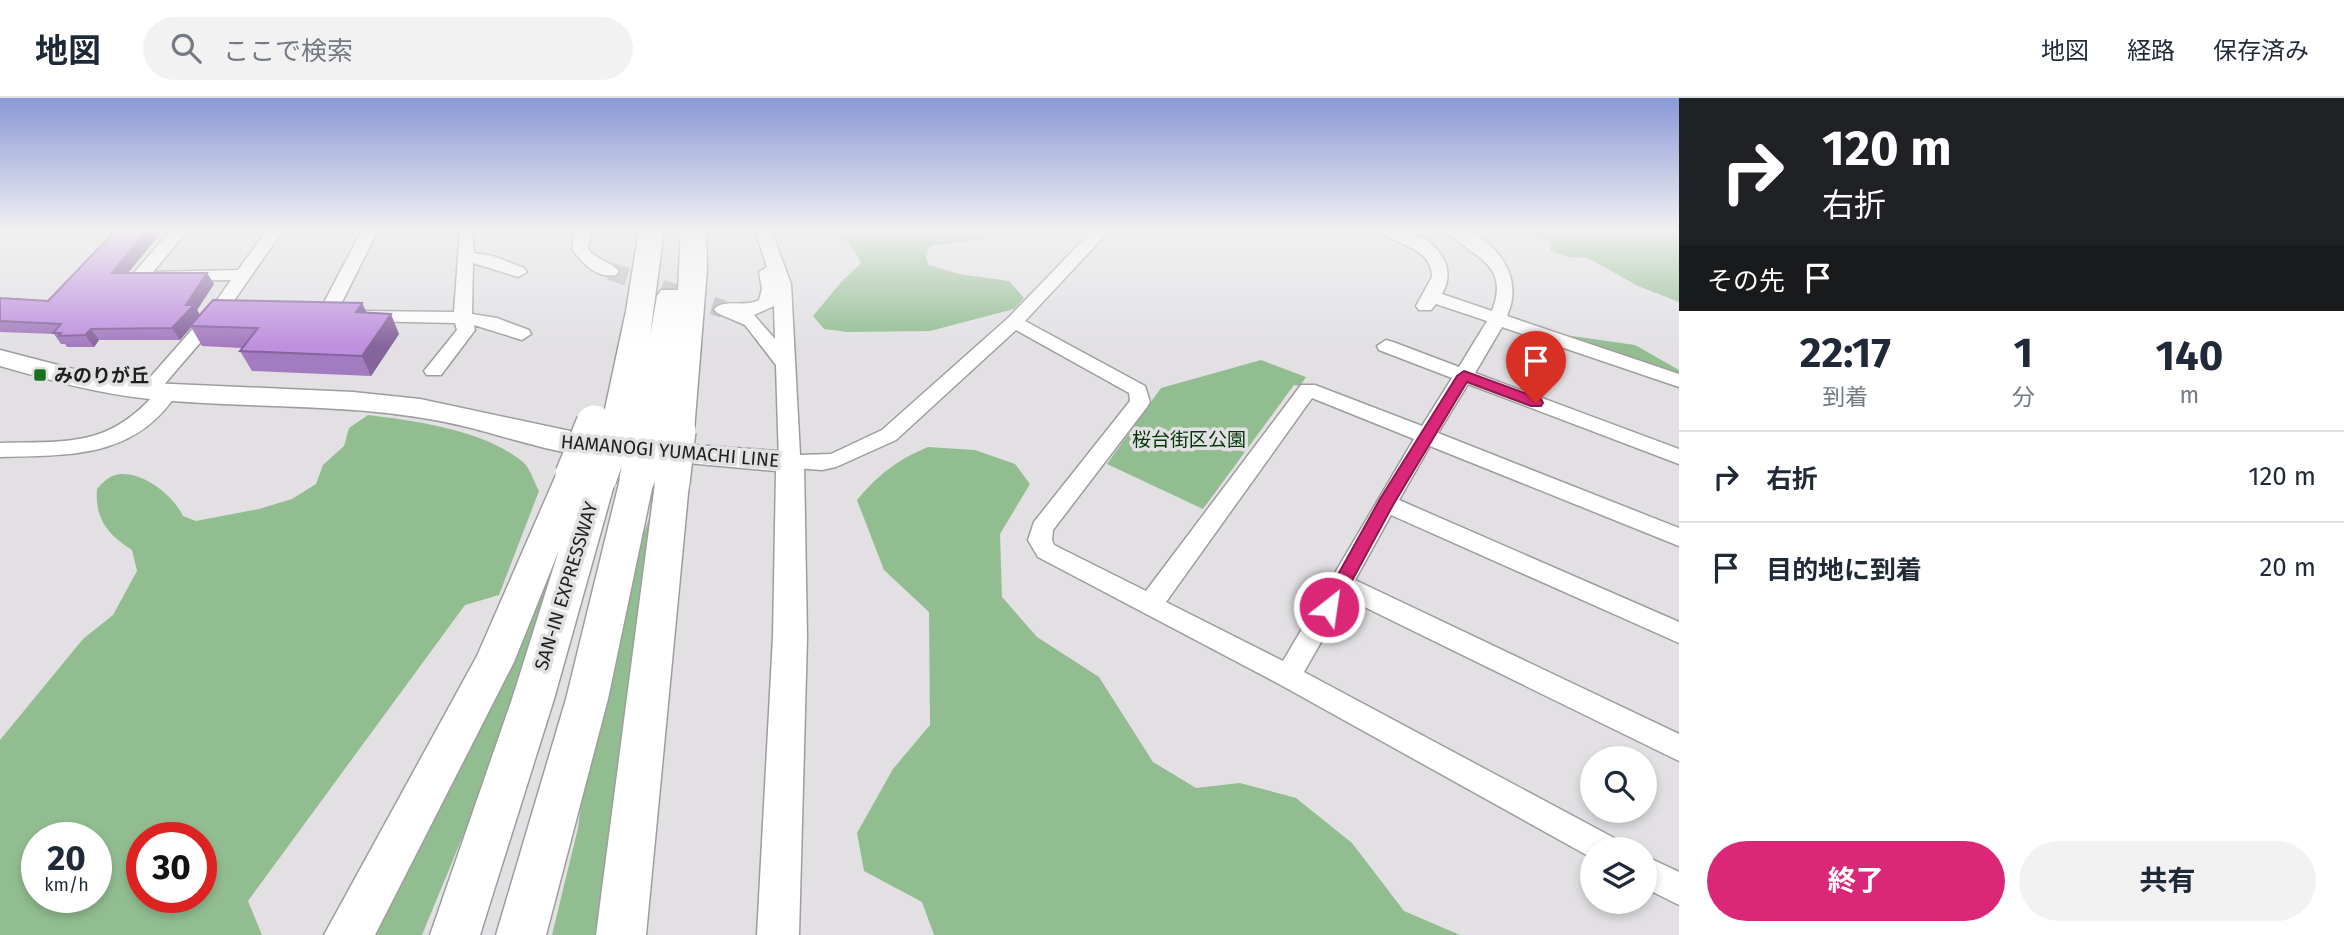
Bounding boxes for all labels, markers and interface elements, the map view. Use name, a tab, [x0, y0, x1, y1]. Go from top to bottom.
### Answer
search box	[143, 17, 633, 80]
icon: search	[167, 29, 205, 67]
text: 地図	[35, 31, 101, 71]
text: ここで検索	[223, 36, 353, 67]
text: 地図	[2041, 37, 2089, 65]
text: 経路	[2127, 37, 2175, 65]
text: 保存済み	[2213, 37, 2309, 65]
text: 120 m	[1822, 119, 1952, 178]
icon: right	[1707, 126, 1798, 217]
text: 右折	[1822, 186, 1886, 224]
icon: arrive	[1799, 259, 1837, 297]
text: その先	[1707, 266, 1785, 297]
text: 22:17	[1800, 328, 1891, 378]
text: 1	[2013, 328, 2033, 378]
pin	[1506, 331, 1566, 403]
text: 140	[2155, 331, 2223, 381]
icon: arrive	[1517, 342, 1555, 380]
place label: みのりが丘	[54, 364, 149, 387]
marker: みのりが丘	[32, 367, 48, 383]
text: m	[2179, 381, 2199, 409]
text: 到着	[1822, 383, 1868, 411]
text: 分	[2012, 383, 2035, 411]
park label: 桜台街区公園	[1132, 428, 1246, 451]
street label: HAMANOGI YUMACHI LINE	[560, 430, 780, 472]
icon: right	[1707, 458, 1745, 496]
text: 120 m	[2248, 461, 2316, 492]
text: 右折	[1766, 464, 1818, 495]
street label: SAN-IN EXPRESSWAY	[529, 499, 603, 673]
icon: arrive	[1707, 549, 1745, 587]
text: 20 m	[2259, 552, 2316, 583]
text: 目的地に到着	[1766, 555, 1922, 586]
position arrow	[1292, 570, 1366, 644]
map controls	[1580, 746, 1657, 914]
button: search	[1580, 746, 1657, 823]
speed limit sign: 30	[126, 822, 217, 913]
text: 20	[47, 837, 86, 879]
button: layers	[1580, 837, 1657, 914]
button: 終了	[1707, 841, 2005, 921]
button: 共有	[2019, 841, 2316, 921]
text: km/h	[44, 874, 89, 896]

